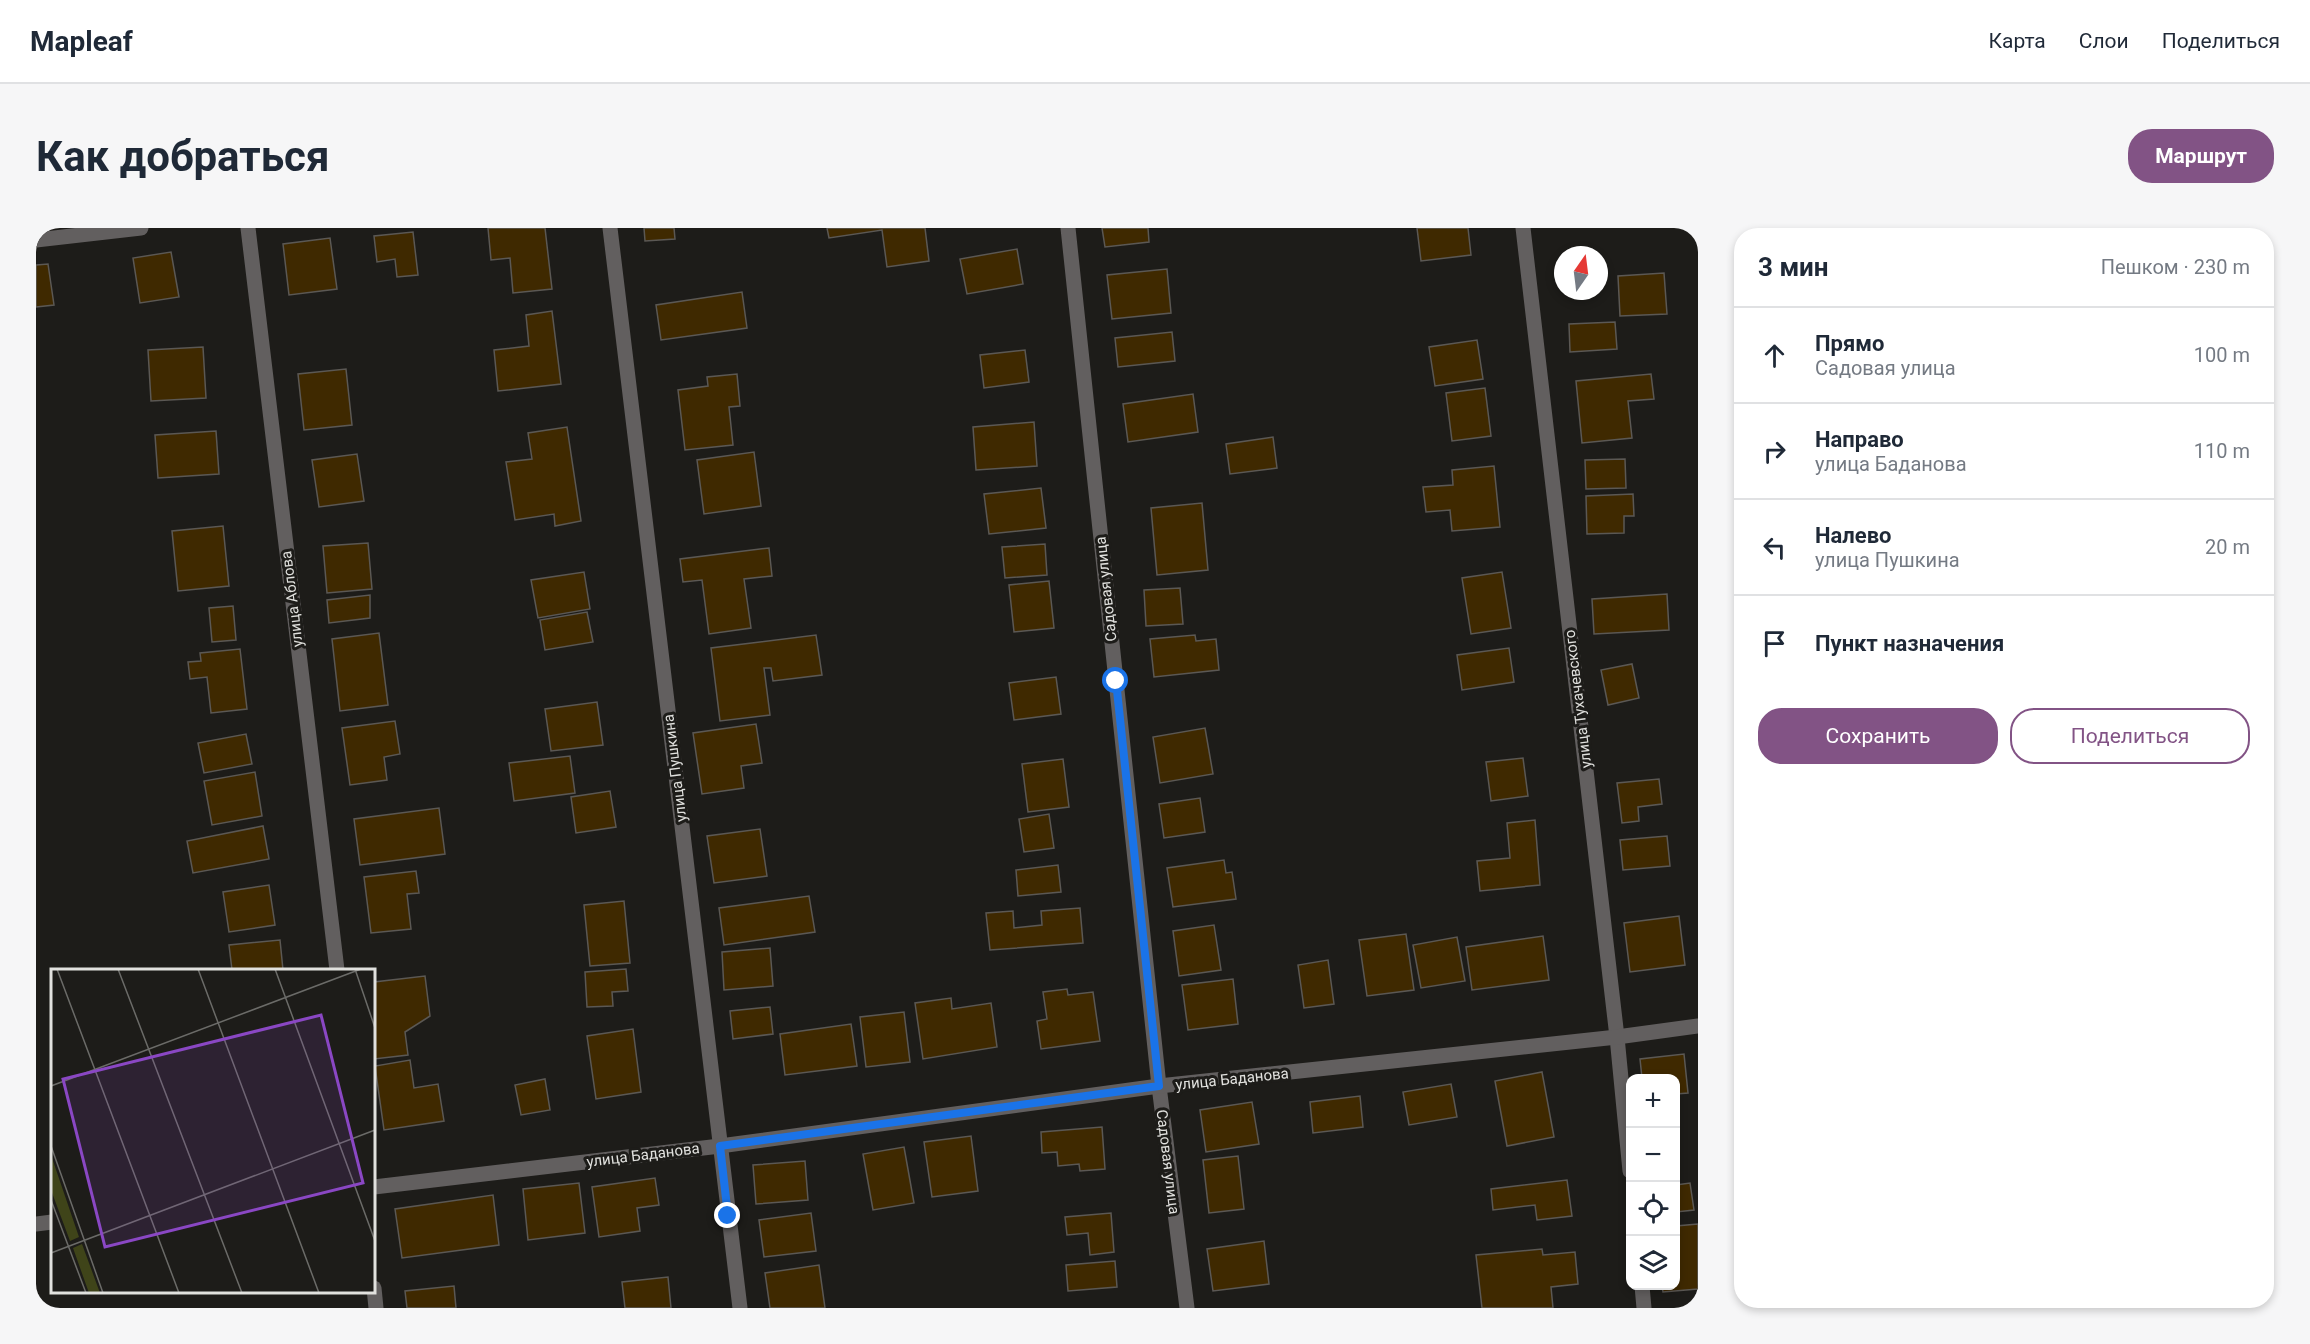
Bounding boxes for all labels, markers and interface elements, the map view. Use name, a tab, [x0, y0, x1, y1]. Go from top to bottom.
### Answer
text: Mapleaf	[30, 25, 133, 58]
text: Карта	[1989, 29, 2046, 53]
text: Слои	[2079, 29, 2129, 53]
text: Поделиться	[2162, 29, 2280, 53]
button: Маршрут	[2128, 129, 2274, 183]
text: Как добраться	[36, 132, 330, 181]
north arrow	[1554, 246, 1608, 300]
text: 3 мин	[1758, 252, 1829, 282]
text: Пешком · 230 m	[2101, 255, 2250, 279]
text: Прямо	[1815, 331, 1884, 356]
icon: ahead	[1758, 339, 1791, 372]
text: 100 m	[2194, 343, 2250, 367]
text: Садовая улица	[1815, 356, 1956, 380]
text: Направо	[1815, 427, 1904, 452]
icon: right	[1758, 435, 1791, 468]
text: 110 m	[2194, 439, 2250, 463]
text: улица Баданова	[1815, 452, 1967, 476]
text: Налево	[1815, 523, 1892, 548]
icon: left	[1758, 531, 1791, 564]
text: 20 m	[2205, 535, 2250, 559]
street label: Садовая улица	[1092, 536, 1120, 642]
text: улица Пушкина	[1815, 548, 1960, 572]
street label: улица Аблова	[277, 550, 307, 648]
icon: arrive	[1758, 627, 1791, 660]
street label: улица Тухачевского	[1561, 629, 1595, 769]
text: Пункт назначения	[1815, 631, 2004, 656]
route start	[1102, 667, 1128, 693]
button: Сохранить	[1758, 708, 1998, 764]
button: Поделиться	[2010, 708, 2250, 764]
street label: улица Пушкина	[659, 713, 691, 823]
inset map	[51, 969, 375, 1293]
street label: улица Баданова	[1175, 1064, 1289, 1094]
map controls	[1626, 1074, 1680, 1290]
button: +	[1626, 1074, 1680, 1128]
street label: Садовая улица	[1153, 1109, 1183, 1215]
button: −	[1626, 1128, 1680, 1182]
street label: улица Баданова	[585, 1139, 701, 1171]
button: locate	[1626, 1182, 1680, 1236]
route end	[714, 1202, 740, 1228]
button: layers	[1626, 1236, 1680, 1290]

